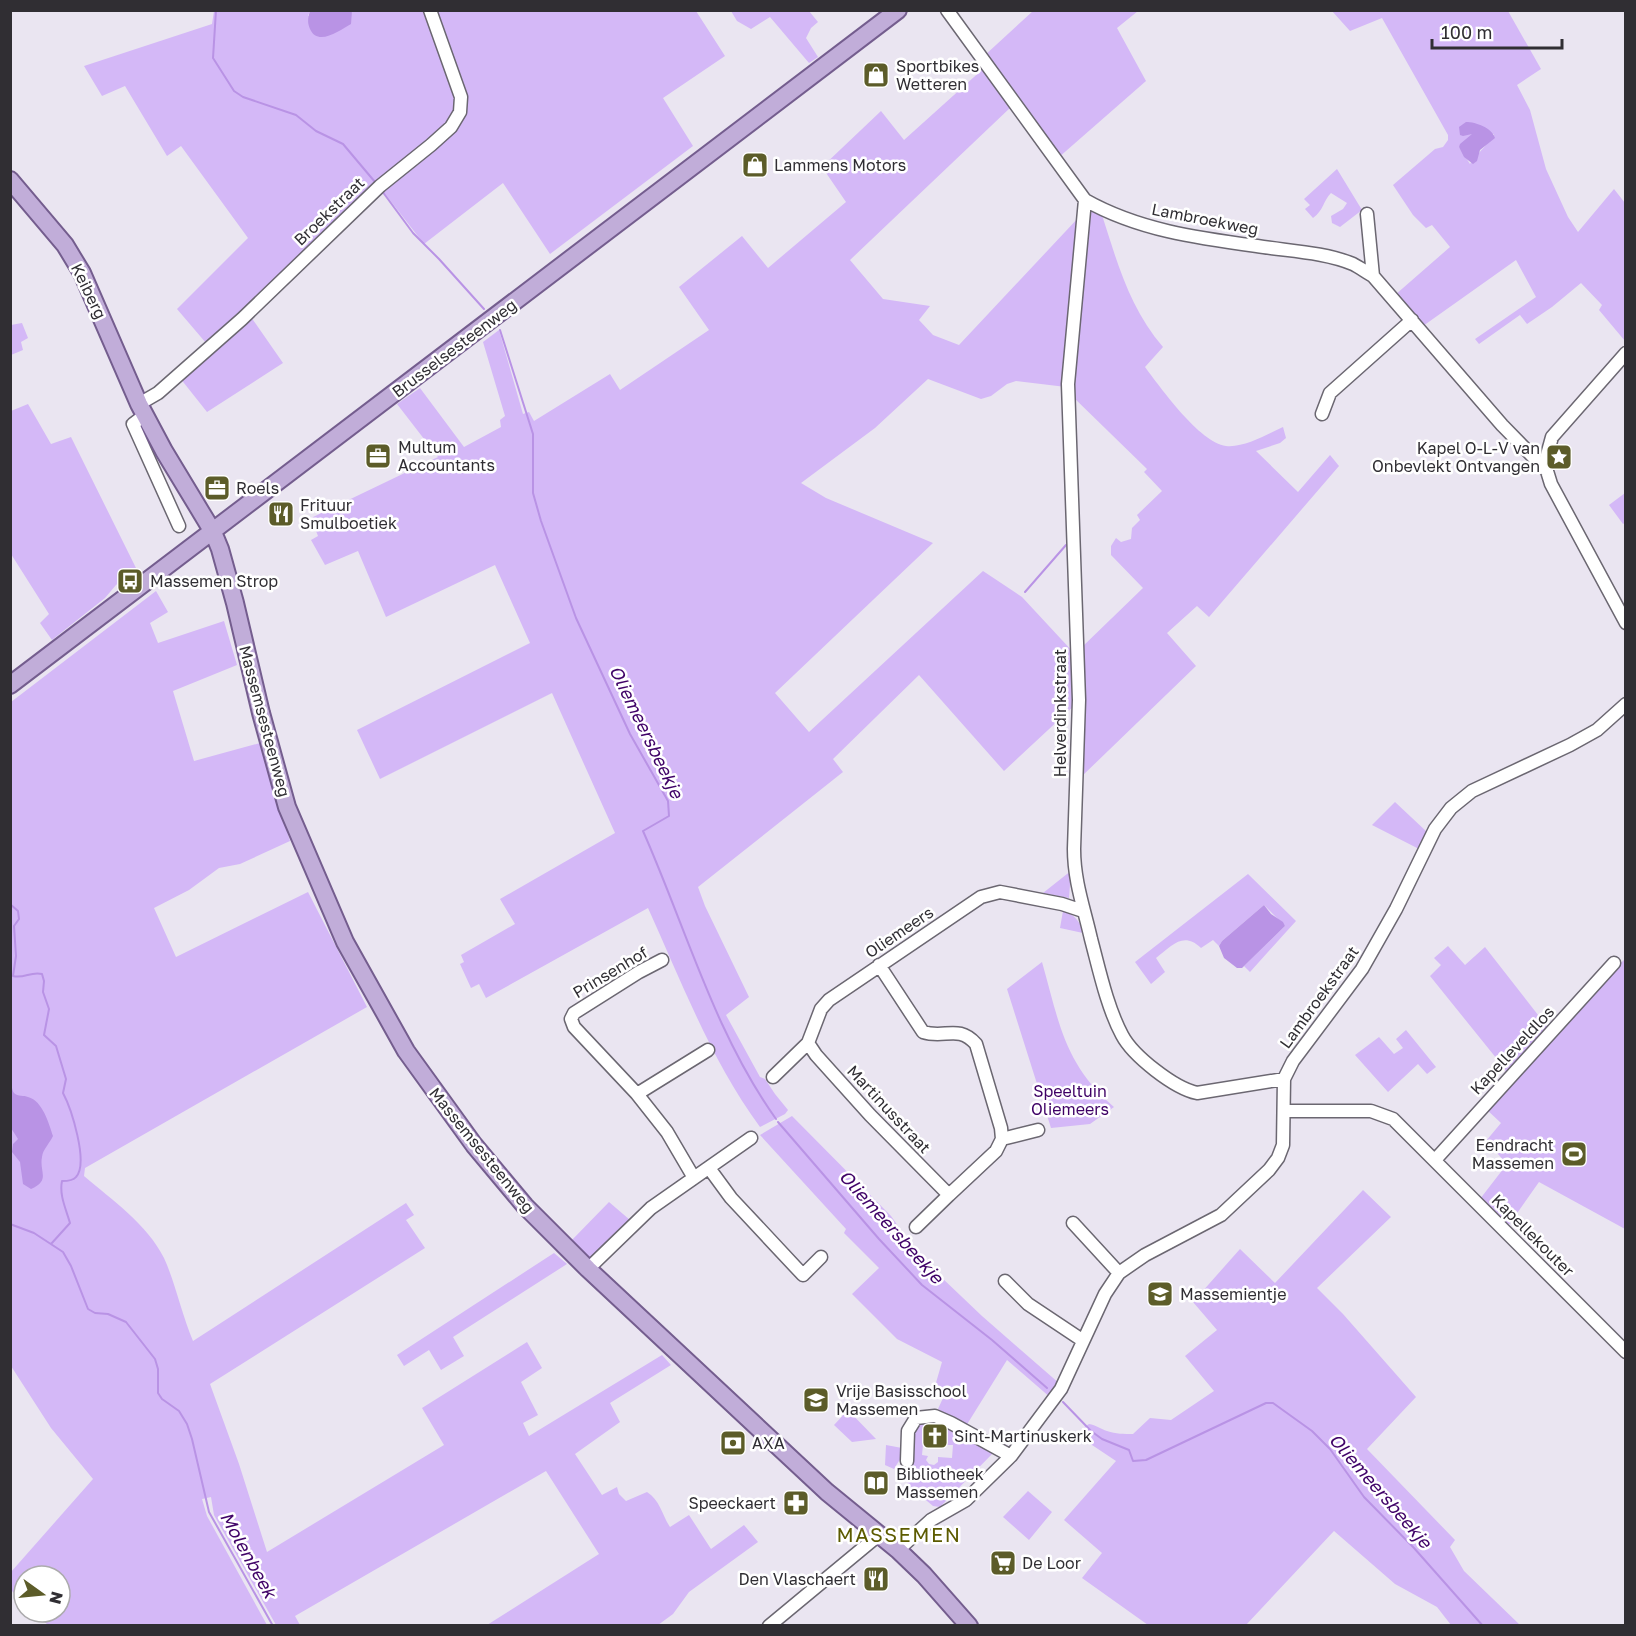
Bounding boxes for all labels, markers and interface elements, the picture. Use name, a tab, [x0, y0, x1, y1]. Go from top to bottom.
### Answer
scale bar	[1432, 12, 1562, 50]
text: 100 m	[1441, 21, 1492, 43]
place label: Sportbikes Wetteren	[896, 56, 979, 94]
shop icon: Sportbikes Wetteren	[861, 60, 891, 90]
shop icon: Lammens Motors	[740, 150, 770, 180]
place label: Lammens Motors	[774, 155, 906, 175]
street label: Broekstraat	[290, 173, 368, 249]
street label: Lambroekweg	[1150, 199, 1260, 239]
street label: Keiberg	[67, 260, 111, 322]
street label: Brusselsesteenweg	[388, 295, 520, 401]
place label: Multum Accountants	[398, 437, 495, 475]
place label: Kapel O-L-V van Onbevlekt Ontvangen	[1372, 438, 1540, 476]
office icon: Multum Accountants	[363, 441, 393, 471]
place icon: Kapel O-L-V van Onbevlekt Ontvangen	[1544, 442, 1574, 472]
office icon: Roels	[202, 473, 232, 503]
place label: Roels	[236, 478, 279, 498]
place label: Frituur Smulboetiek	[300, 495, 397, 533]
restaurant icon: Frituur Smulboetiek	[266, 499, 296, 529]
bus stop icon: Massemen Strop	[115, 566, 145, 596]
place label: Massemen Strop	[150, 571, 278, 591]
street label: Massemsesteenweg	[235, 643, 295, 799]
street label: Helverdinkstraat	[1050, 649, 1070, 777]
water label: Oliemeersbeekje	[605, 662, 689, 803]
street label: Oliemeers	[861, 902, 937, 962]
street label: Prinsenhof	[569, 942, 651, 1002]
street label: Lambroekstraat	[1275, 942, 1363, 1052]
street label: Kapelleveldlos	[1466, 1002, 1558, 1098]
street label: Martinusstraat	[843, 1061, 935, 1157]
park label: Speeltuin Oliemeers	[1031, 1081, 1109, 1119]
street label: Massemsesteenweg	[425, 1083, 539, 1217]
place label: Eendracht Massemen	[1472, 1135, 1554, 1173]
sports icon: Eendracht Massemen	[1559, 1139, 1589, 1169]
water label: Oliemeersbeekje	[835, 1165, 950, 1289]
street label: Kapellekouter	[1488, 1190, 1578, 1280]
school or university icon: Massemientje	[1145, 1279, 1175, 1309]
place label: Massemientje	[1180, 1284, 1286, 1304]
place label: Vrije Basisschool Massemen	[836, 1381, 967, 1419]
school or university icon: Vrije Basisschool Massemen	[801, 1385, 831, 1415]
church icon: Sint-Martinuskerk	[920, 1421, 950, 1451]
place label: Sint-Martinuskerk	[954, 1426, 1092, 1446]
bank icon: AXA	[718, 1428, 748, 1458]
water label: Oliemeersbeekje	[1325, 1428, 1438, 1553]
place label: AXA	[752, 1433, 785, 1453]
place label: Bibliotheek Massemen	[896, 1464, 984, 1502]
library icon: Bibliotheek Massemen	[861, 1468, 891, 1498]
pharmacy icon: Speeckaert	[781, 1488, 811, 1518]
place label: Speeckaert	[688, 1493, 776, 1513]
water label: Molenbeek	[216, 1507, 283, 1603]
district label: MASSEMEN	[837, 1522, 961, 1546]
supermarket icon: De Loor	[988, 1548, 1018, 1578]
place label: De Loor	[1022, 1553, 1081, 1573]
north arrow	[12, 1564, 72, 1624]
restaurant icon: Den Vlaschaert	[861, 1564, 891, 1594]
place label: Den Vlaschaert	[738, 1569, 856, 1589]
text: N	[45, 1589, 68, 1606]

